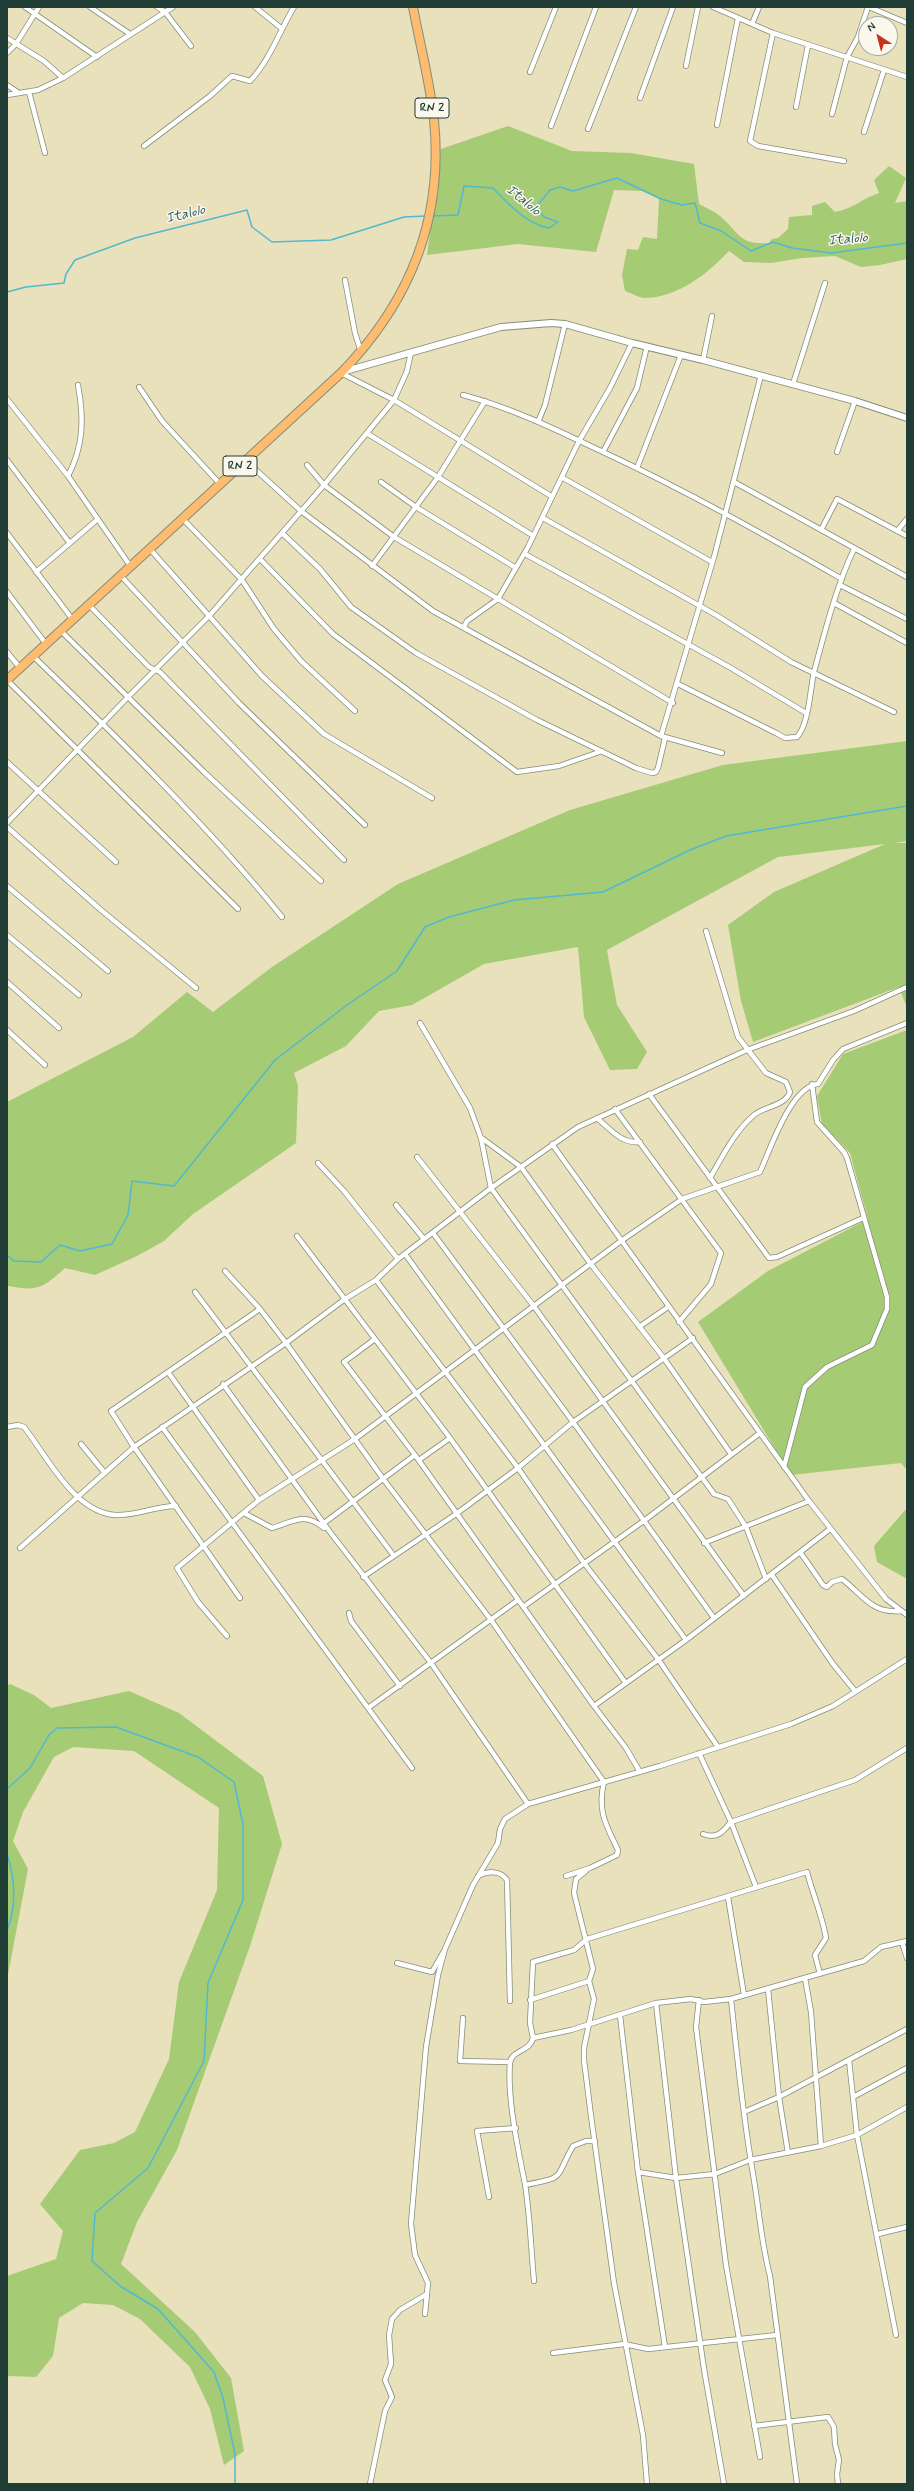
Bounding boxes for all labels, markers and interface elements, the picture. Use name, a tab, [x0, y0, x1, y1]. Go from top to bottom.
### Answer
north arrow	[858, 16, 898, 56]
text: N	[864, 19, 879, 35]
road number: RN 2	[415, 98, 449, 118]
water label: Italolo	[502, 182, 544, 220]
water label: Italolo	[165, 202, 207, 228]
water label: Italolo	[828, 230, 868, 250]
road number: RN 2	[223, 456, 257, 476]

